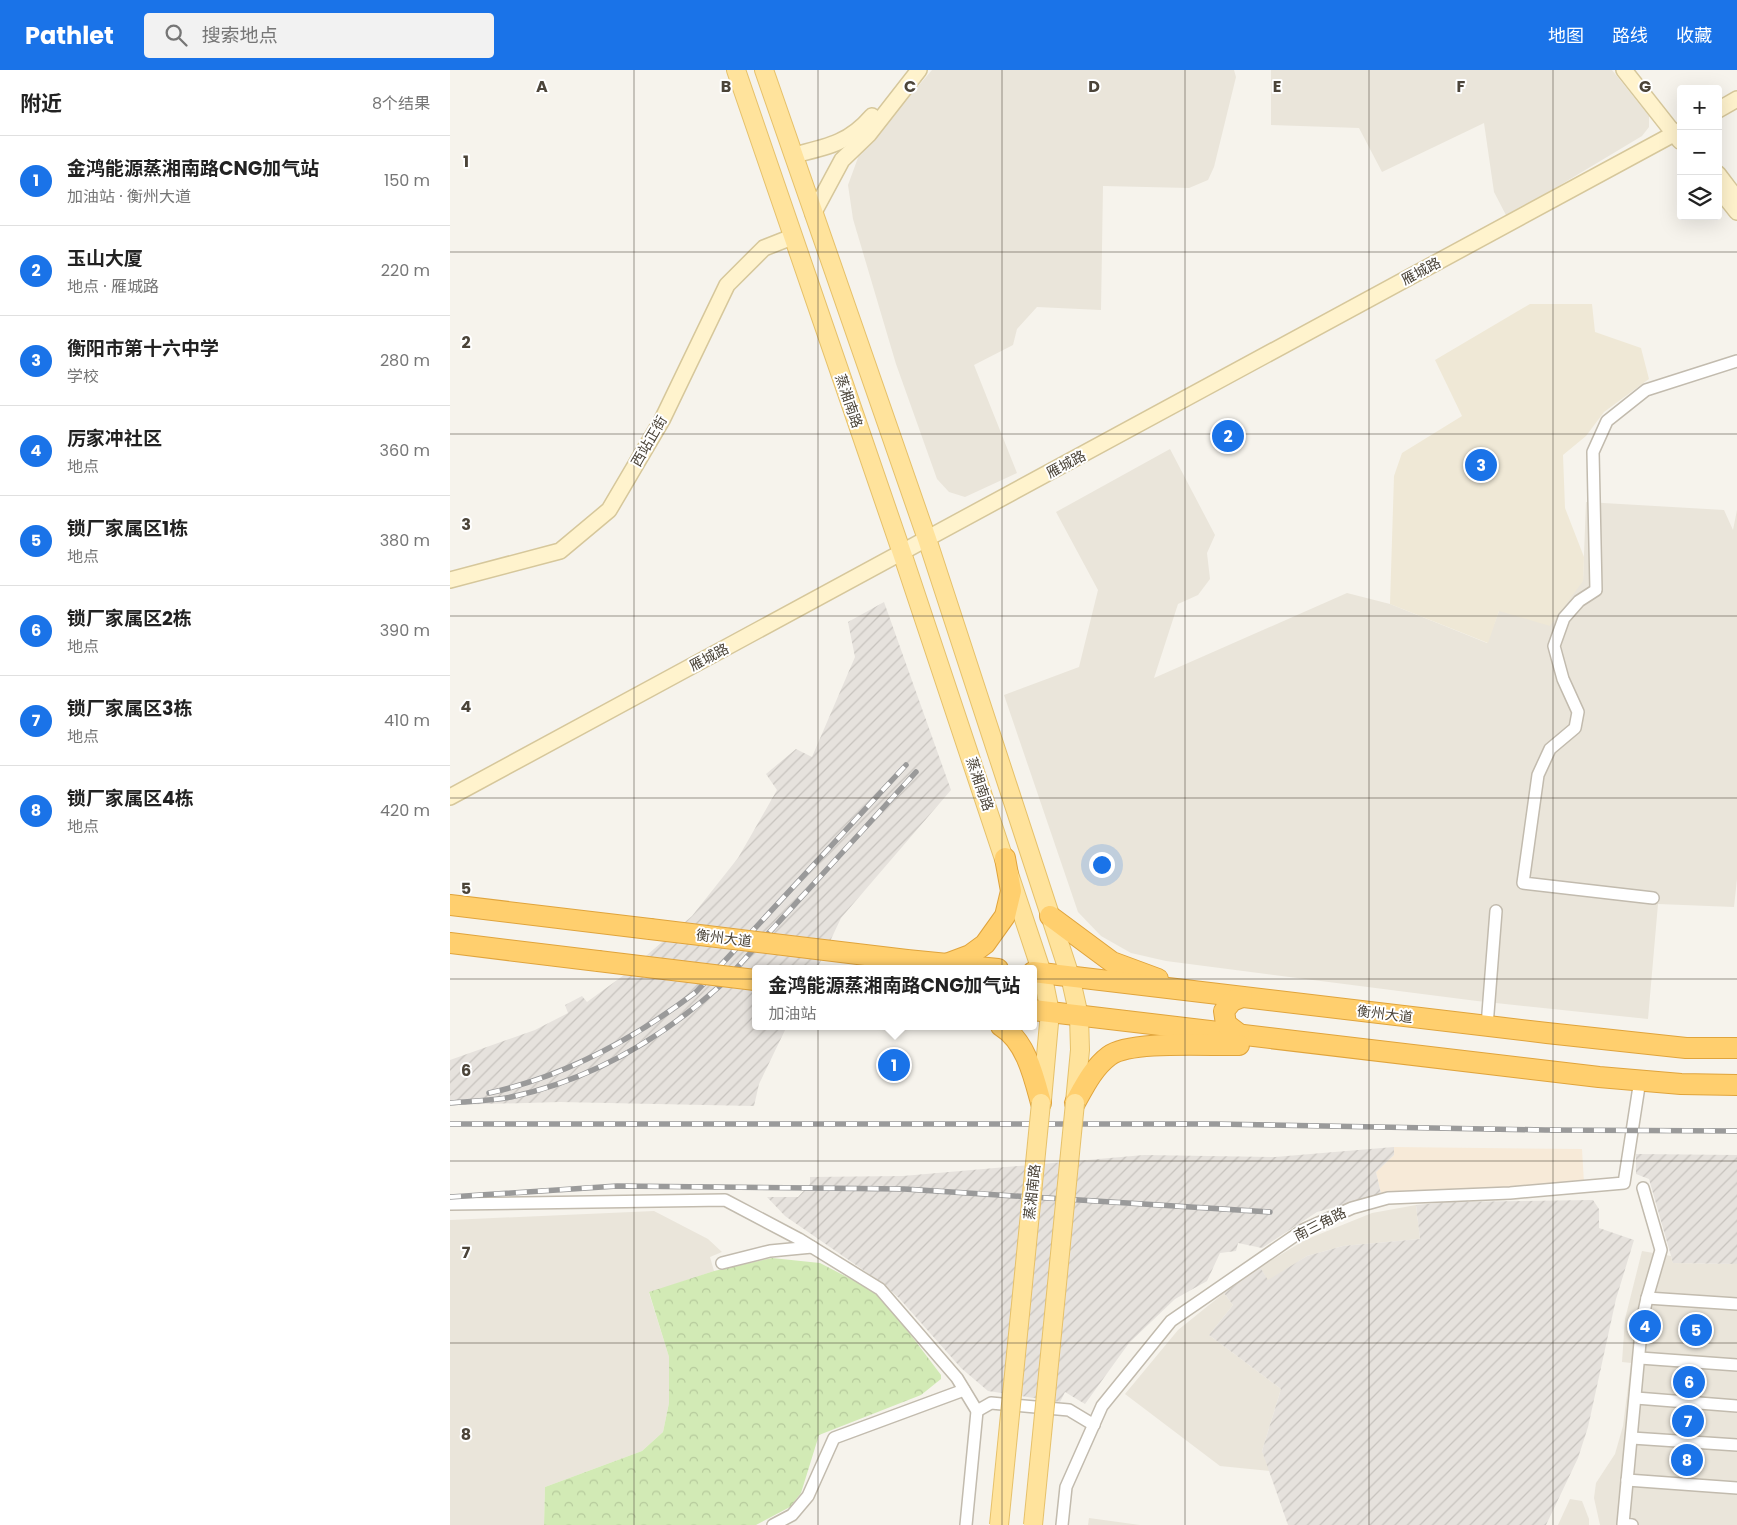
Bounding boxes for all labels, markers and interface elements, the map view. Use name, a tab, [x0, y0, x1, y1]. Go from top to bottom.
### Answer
search box	[144, 13, 494, 58]
text: Pathlet	[25, 19, 114, 52]
icon: search	[162, 21, 190, 49]
text: 搜索地点	[202, 22, 278, 49]
text: 地图	[1548, 23, 1584, 48]
text: 路线	[1612, 23, 1648, 48]
text: 收藏	[1676, 23, 1712, 48]
text: A	[536, 75, 548, 98]
text: B	[721, 75, 731, 98]
text: C	[904, 75, 916, 98]
text: D	[1088, 75, 1100, 98]
text: E	[1273, 75, 1281, 98]
text: F	[1457, 75, 1466, 98]
text: G	[1639, 75, 1651, 98]
map controls	[1677, 85, 1722, 220]
button: +	[1677, 85, 1722, 130]
text: 附近	[20, 89, 62, 118]
text: 8个结果	[372, 92, 430, 115]
button: −	[1677, 130, 1722, 175]
text: 1	[463, 150, 469, 173]
text: 金鸿能源蒸湘南路CNG加气站	[67, 155, 319, 182]
text: 1	[33, 169, 39, 192]
text: 150 m	[384, 169, 430, 192]
button: layers	[1677, 175, 1722, 220]
text: 加油站 · 衡州大道	[67, 185, 191, 208]
text: 玉山大厦	[67, 245, 143, 272]
street label: 雁城路	[1398, 252, 1444, 290]
text: 2	[31, 259, 41, 282]
text: 220 m	[381, 259, 430, 282]
text: 地点 · 雁城路	[67, 275, 159, 298]
text: 2	[461, 331, 471, 354]
text: 衡阳市第十六中学	[67, 335, 219, 362]
text: 3	[31, 349, 41, 372]
text: 280 m	[380, 349, 430, 372]
text: 学校	[67, 365, 99, 388]
street label: 蒸湘南路	[830, 371, 868, 431]
street label: 西站正街	[626, 412, 672, 470]
pin: 2	[1212, 417, 1244, 455]
text: 厉家冲社区	[67, 425, 162, 452]
text: 4	[31, 439, 41, 462]
text: 360 m	[380, 439, 430, 462]
street label: 雁城路	[1043, 445, 1089, 483]
pin: 3	[1465, 446, 1497, 484]
text: 地点	[67, 455, 99, 478]
text: 3	[461, 513, 471, 536]
text: 锁厂家属区1栋	[67, 515, 188, 542]
text: 5	[31, 529, 41, 552]
text: 380 m	[380, 529, 430, 552]
text: 地点	[67, 545, 99, 568]
text: 锁厂家属区2栋	[67, 605, 192, 632]
text: 6	[31, 619, 41, 642]
text: 390 m	[380, 619, 430, 642]
text: 地点	[67, 635, 99, 658]
street label: 雁城路	[686, 638, 732, 676]
text: 锁厂家属区3栋	[67, 695, 193, 722]
text: 4	[461, 695, 472, 718]
text: 7	[32, 709, 40, 732]
text: 410 m	[384, 709, 430, 732]
text: 地点	[67, 725, 99, 748]
street label: 蒸湘南路	[961, 754, 999, 814]
text: 锁厂家属区4栋	[67, 785, 194, 812]
text: 8	[31, 799, 41, 822]
text: 420 m	[380, 799, 430, 822]
text: 地点	[67, 815, 99, 838]
your location	[1089, 852, 1115, 878]
text: 5	[461, 877, 471, 900]
street label: 衡州大道	[695, 925, 753, 951]
popup	[752, 965, 1037, 1030]
text: 金鸿能源蒸湘南路CNG加气站	[768, 972, 1021, 999]
street label: 衡州大道	[1356, 1001, 1414, 1027]
text: 加油站	[768, 1002, 816, 1025]
pin: 1	[878, 1046, 910, 1084]
text: 6	[461, 1059, 471, 1082]
street label: 蒸湘南路	[1019, 1163, 1045, 1221]
street label: 南三角路	[1291, 1202, 1349, 1246]
text: 7	[462, 1241, 471, 1264]
pin: 4	[1629, 1307, 1661, 1345]
pin: 5	[1680, 1311, 1712, 1349]
pin: 6	[1673, 1363, 1705, 1401]
pin: 7	[1672, 1402, 1704, 1440]
text: 8	[461, 1423, 471, 1446]
pin: 8	[1671, 1441, 1703, 1479]

